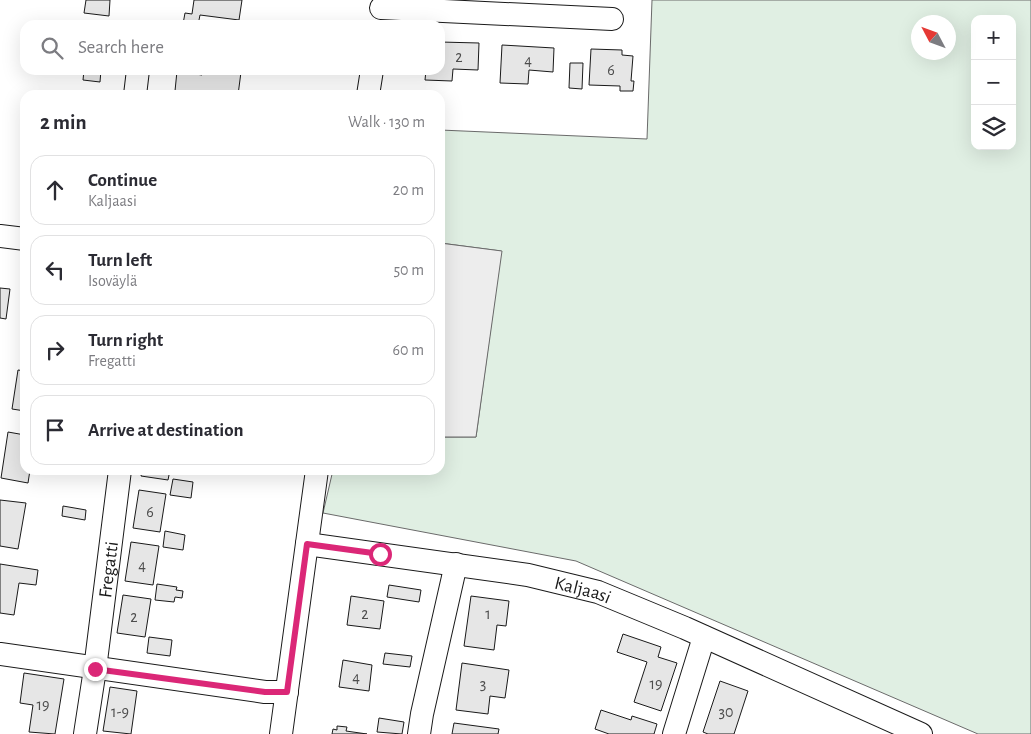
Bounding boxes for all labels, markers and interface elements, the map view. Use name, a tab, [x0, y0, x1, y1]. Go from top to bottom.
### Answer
north arrow	[911, 15, 956, 60]
map controls	[971, 15, 1016, 150]
button: +	[971, 15, 1016, 60]
search box	[20, 20, 445, 75]
icon: search	[38, 34, 66, 62]
text: Search here	[78, 38, 164, 57]
house number: 2	[455, 49, 463, 65]
house number: 4	[524, 52, 532, 68]
button: −	[971, 60, 1016, 105]
house number: 6	[607, 62, 615, 78]
button: layers	[971, 105, 1016, 150]
text: 2 min	[40, 112, 87, 133]
text: Walk · 130 m	[348, 114, 425, 130]
text: Continue	[88, 171, 157, 190]
icon: ahead	[41, 176, 69, 204]
text: 20 m	[393, 182, 424, 198]
text: Kaljaasi	[88, 193, 137, 209]
text: Turn left	[88, 251, 152, 270]
icon: left	[41, 256, 69, 284]
text: 50 m	[393, 262, 424, 278]
text: Isoväylä	[88, 273, 137, 289]
text: Turn right	[88, 331, 163, 350]
icon: right	[41, 336, 69, 364]
text: 60 m	[393, 342, 424, 358]
text: Fregatti	[88, 353, 136, 369]
icon: arrive	[41, 416, 69, 444]
text: Arrive at destination	[88, 421, 244, 440]
house number: 6	[146, 504, 154, 520]
street label: Fregatti	[96, 540, 122, 599]
route start	[369, 543, 392, 566]
house number: 4	[138, 557, 146, 573]
street label: Kaljaasi	[552, 574, 614, 607]
house number: 2	[361, 606, 369, 622]
house number: 1	[485, 606, 491, 622]
house number: 2	[130, 609, 138, 625]
route end	[84, 658, 107, 681]
house number: 4	[352, 669, 360, 685]
house number: 3	[480, 676, 486, 692]
house number: 19	[649, 676, 663, 692]
house number: 19	[36, 697, 50, 713]
house number: 1-9	[111, 704, 129, 720]
house number: 30	[718, 704, 734, 720]

